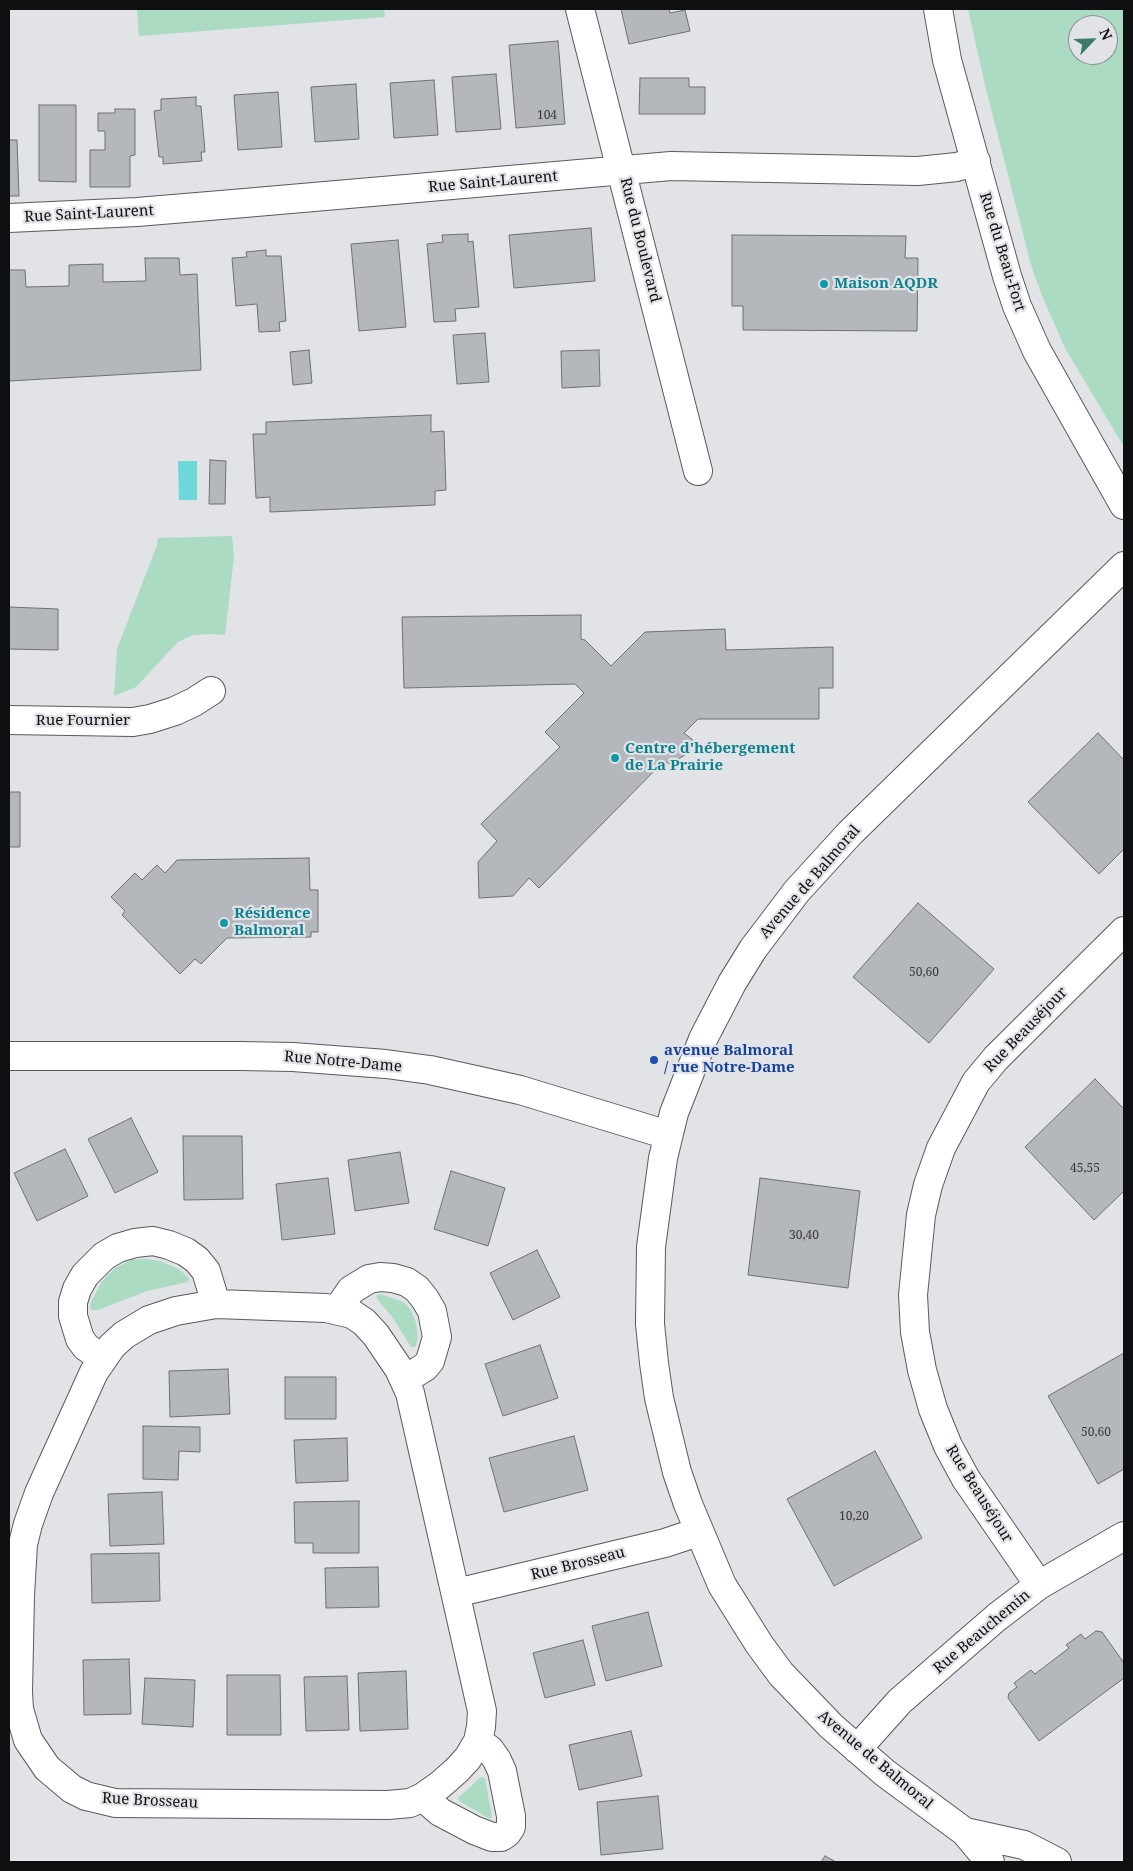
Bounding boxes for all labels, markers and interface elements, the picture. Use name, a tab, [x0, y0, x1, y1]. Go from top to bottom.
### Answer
north arrow	[1068, 15, 1118, 65]
text: N	[1095, 25, 1117, 43]
house number: 104	[537, 109, 557, 123]
street label: Rue Saint-Laurent	[428, 167, 558, 197]
street label: Rue du Boulevard	[616, 176, 664, 304]
street label: Rue du Beau-Fort	[975, 190, 1029, 314]
street label: Rue Saint-Laurent	[24, 202, 154, 226]
place label: Maison AQDR	[834, 275, 938, 293]
marker: Maison AQDR	[818, 278, 830, 290]
street label: Rue Fournier	[36, 712, 130, 730]
place label: Centre d'hébergement de La Prairie	[625, 740, 795, 775]
marker: Centre d'hébergement de La Prairie	[609, 752, 621, 764]
street label: Avenue de Balmoral	[756, 822, 864, 942]
place label: Résidence Balmoral	[234, 905, 311, 940]
marker: Résidence Balmoral	[218, 917, 230, 929]
house number: 50,60	[909, 966, 939, 980]
street label: Rue Beauséjour	[981, 984, 1071, 1076]
place label: avenue Balmoral / rue Notre-Dame	[664, 1042, 795, 1077]
street label: Rue Notre-Dame	[283, 1048, 403, 1076]
marker: avenue Balmoral / rue Notre-Dame	[648, 1054, 660, 1066]
house number: 45,55	[1070, 1162, 1100, 1176]
house number: 30,40	[789, 1229, 819, 1243]
house number: 50,60	[1081, 1426, 1111, 1440]
street label: Rue Beauséjour	[942, 1442, 1016, 1546]
house number: 10,20	[839, 1510, 869, 1524]
street label: Rue Brosseau	[529, 1544, 627, 1584]
street label: Rue Beauchemin	[930, 1586, 1034, 1678]
street label: Avenue de Balmoral	[814, 1707, 936, 1813]
street label: Rue Brosseau	[101, 1789, 199, 1813]

